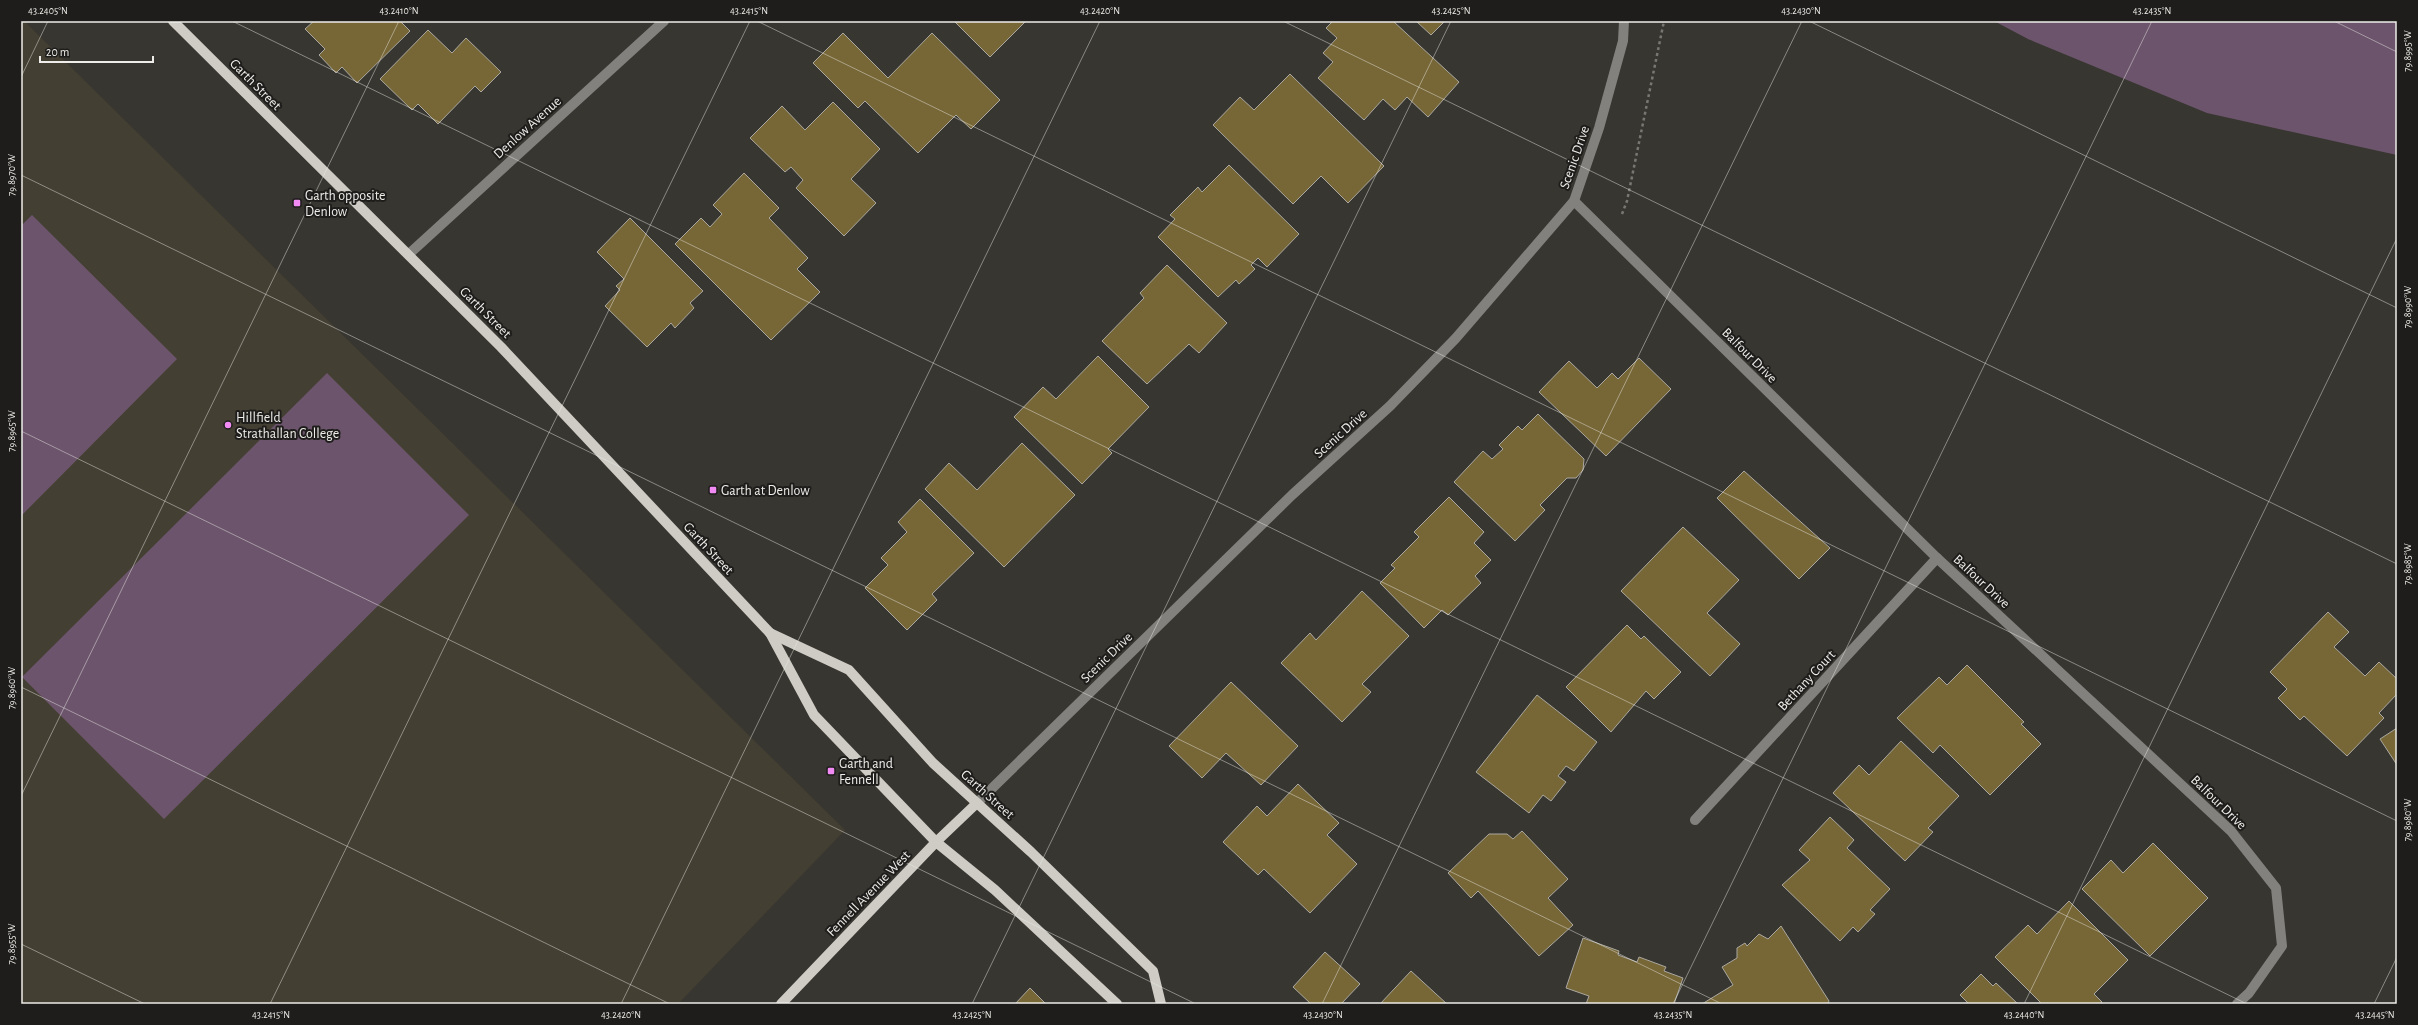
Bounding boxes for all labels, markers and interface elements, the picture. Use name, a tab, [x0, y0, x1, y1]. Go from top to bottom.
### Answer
text: 43.2405°N	[28, 6, 68, 16]
text: 43.2410°N	[379, 6, 419, 16]
text: 43.2415°N	[730, 6, 768, 16]
text: 43.2420°N	[1080, 6, 1120, 16]
text: 43.2425°N	[1431, 6, 1471, 16]
text: 43.2430°N	[1781, 6, 1821, 16]
text: 43.2435°N	[2133, 6, 2171, 16]
text: 79.8995°W	[2403, 30, 2413, 72]
scale bar	[40, 38, 153, 64]
text: 20 m	[46, 46, 69, 58]
street label: Garth Street	[227, 56, 284, 113]
street label: Denlow Avenue	[491, 94, 564, 162]
street label: Scenic Drive	[1558, 124, 1592, 191]
text: 79.8970°W	[7, 154, 17, 196]
place label: Garth opposite Denlow	[305, 189, 385, 219]
marker: Garth opposite Denlow	[292, 198, 302, 208]
street label: Garth Street	[457, 284, 514, 341]
text: 79.8990°W	[2403, 286, 2413, 328]
street label: Balfour Drive	[1719, 326, 1779, 386]
street label: Scenic Drive	[1312, 407, 1370, 461]
text: 79.8965°W	[7, 410, 17, 452]
place label: Hillfield Strathallan College	[236, 411, 339, 441]
marker: Hillfield Strathallan College	[223, 420, 233, 430]
place label: Garth at Denlow	[721, 484, 810, 498]
marker: Garth at Denlow	[708, 485, 718, 495]
street label: Garth Street	[681, 520, 736, 578]
text: 79.8985°W	[2403, 543, 2413, 585]
street label: Balfour Drive	[1950, 552, 2012, 611]
street label: Scenic Drive	[1078, 630, 1135, 686]
street label: Bethany Court	[1775, 647, 1838, 714]
text: 79.8960°W	[7, 667, 17, 709]
place label: Garth and Fennell	[839, 757, 893, 787]
marker: Garth and Fennell	[826, 766, 836, 776]
street label: Garth Street	[958, 767, 1017, 822]
street label: Balfour Drive	[2188, 773, 2249, 833]
text: 79.8980°W	[2403, 799, 2413, 841]
street label: Fennell Avenue West	[824, 848, 913, 939]
text: 79.8955°W	[7, 923, 17, 964]
text: 43.2415°N	[252, 1010, 290, 1020]
text: 43.2420°N	[601, 1010, 641, 1020]
text: 43.2425°N	[952, 1010, 992, 1020]
text: 43.2430°N	[1303, 1010, 1343, 1020]
text: 43.2435°N	[1654, 1010, 1692, 1020]
text: 43.2440°N	[2004, 1010, 2044, 1020]
text: 43.2445°N	[2355, 1010, 2395, 1020]

